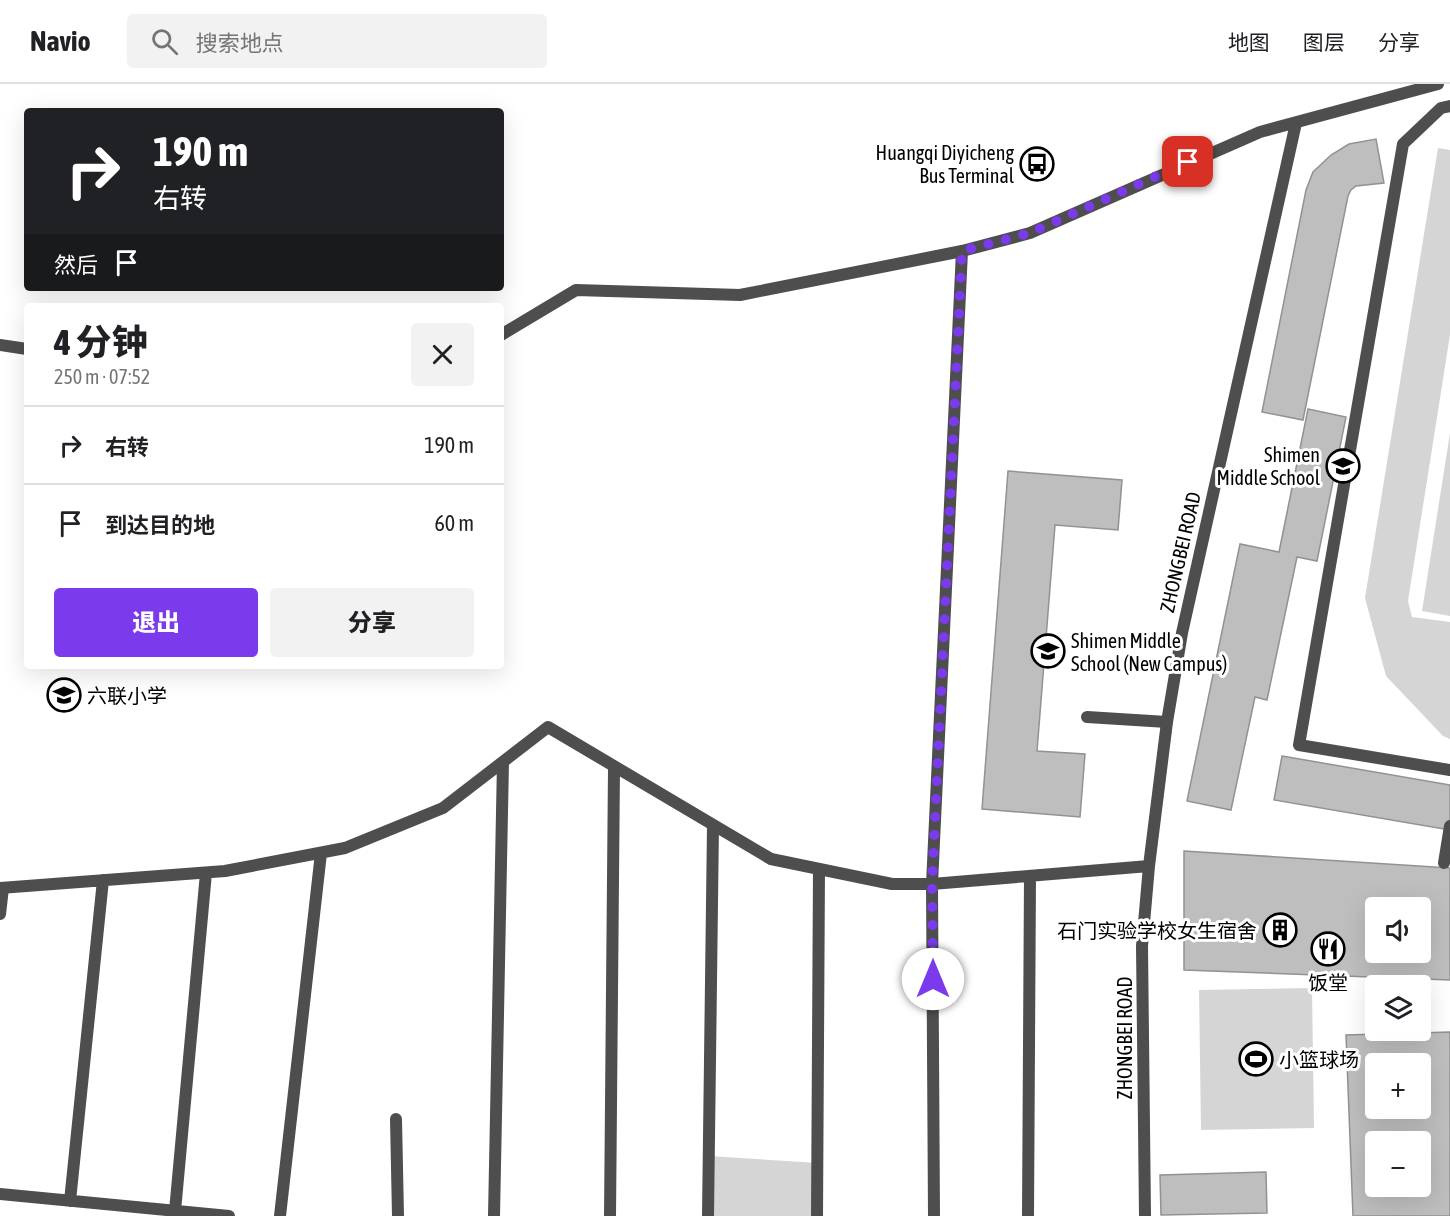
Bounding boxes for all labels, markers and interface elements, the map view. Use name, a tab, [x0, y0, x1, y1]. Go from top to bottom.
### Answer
search box	[127, 14, 547, 68]
text: Navio	[30, 25, 91, 57]
icon: search	[148, 25, 181, 58]
text: 搜索地点	[196, 30, 284, 56]
text: 地图	[1228, 30, 1270, 54]
text: 图层	[1303, 30, 1345, 54]
text: 分享	[1378, 30, 1420, 54]
text: 190 m	[153, 127, 248, 175]
icon: right	[54, 132, 132, 210]
pin	[1162, 136, 1213, 187]
place label: Huangqi Diyicheng Bus Terminal	[876, 141, 1015, 187]
icon: arrive	[1171, 145, 1204, 178]
bus stop icon: Huangqi Diyicheng Bus Terminal	[1019, 146, 1055, 182]
text: 右转	[153, 183, 207, 214]
icon: arrive	[110, 246, 143, 279]
text: 然后	[54, 252, 98, 278]
text: 4 分钟	[54, 321, 148, 363]
button: close	[411, 323, 474, 386]
text: 250 m · 07:52	[54, 365, 150, 388]
icon: right	[54, 429, 87, 462]
text: 190 m	[424, 432, 474, 458]
text: 右转	[105, 434, 149, 460]
place label: Shimen Middle School	[1217, 443, 1321, 489]
school or university icon: Shimen Middle School	[1325, 448, 1361, 484]
street label: ZHONGBEI ROAD	[1155, 489, 1205, 615]
icon: arrive	[54, 507, 87, 540]
text: 60 m	[434, 510, 474, 536]
text: 到达目的地	[105, 512, 215, 538]
button: 退出	[54, 588, 258, 657]
button: 分享	[270, 588, 474, 657]
place label: Shimen Middle School (New Campus)	[1071, 629, 1227, 675]
school or university icon: Shimen Middle School (New Campus)	[1030, 633, 1066, 669]
school or university icon: 六联小学	[46, 677, 82, 713]
place label: 六联小学	[87, 684, 167, 707]
map controls	[1365, 897, 1431, 1197]
button: sound	[1365, 897, 1431, 963]
building icon: 石门实验学校女生宿舍	[1262, 912, 1298, 948]
place label: 石门实验学校女生宿舍	[1057, 919, 1257, 942]
restaurant icon: 饭堂	[1310, 931, 1346, 967]
position arrow	[901, 947, 965, 1011]
place label: 饭堂	[1308, 971, 1348, 994]
button: layers	[1365, 975, 1431, 1041]
street label: ZHONGBEI ROAD	[1113, 976, 1136, 1100]
sports icon: 小篮球场	[1238, 1041, 1274, 1077]
place label: 小篮球场	[1279, 1048, 1359, 1071]
button: +	[1365, 1053, 1431, 1119]
button: −	[1365, 1131, 1431, 1197]

